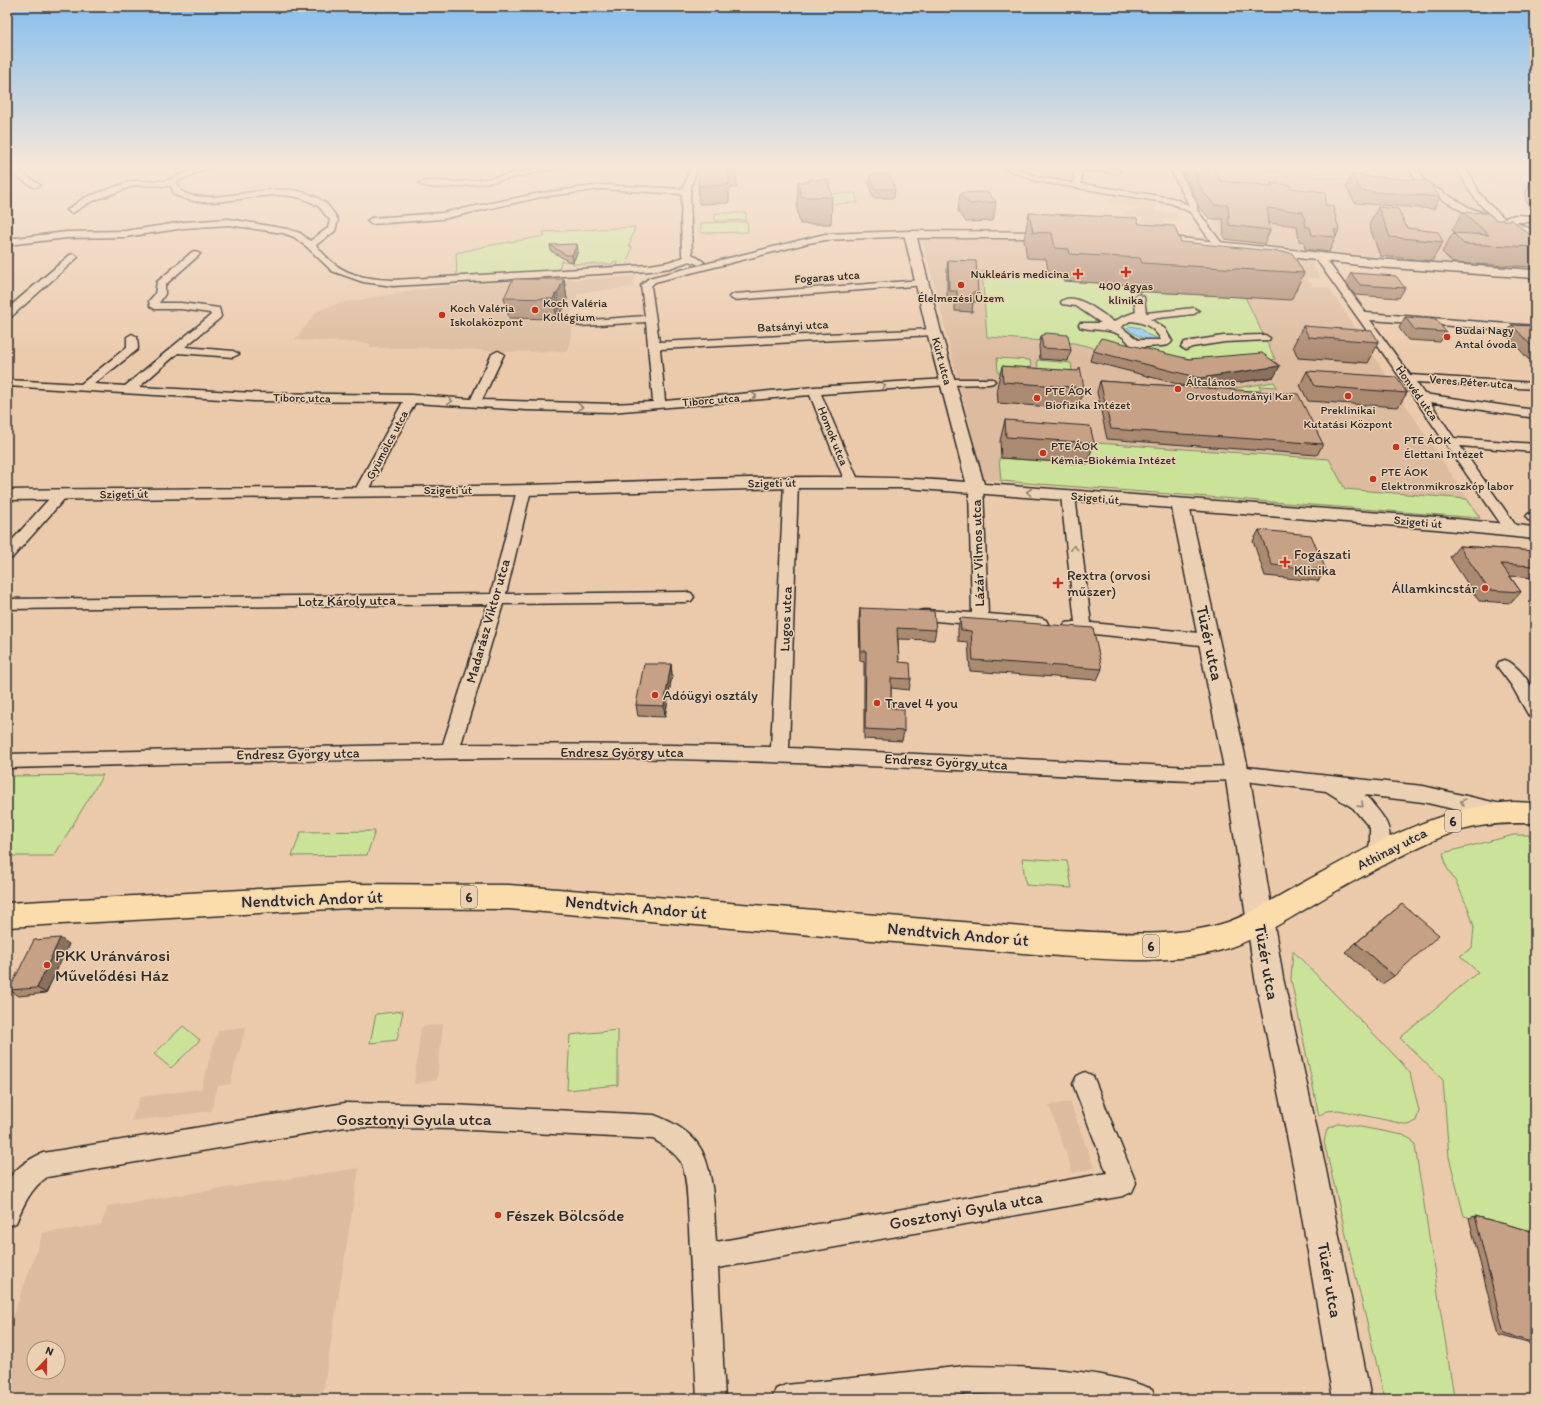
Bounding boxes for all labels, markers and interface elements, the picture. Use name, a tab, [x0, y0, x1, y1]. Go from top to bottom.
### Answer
marker: 400 ágyas klinika	[1120, 266, 1132, 278]
place label: Nukleáris medicina	[971, 267, 1070, 281]
street label: Fogaras utca	[794, 268, 860, 286]
marker: Nukleáris medicina	[1072, 268, 1084, 280]
place label: 400 ágyas klinika	[1099, 279, 1153, 307]
marker: Élelmezési Üzem	[956, 280, 966, 290]
place label: Élelmezési Üzem	[918, 291, 1004, 305]
place label: Koch Valéria Kollégium	[543, 296, 608, 324]
place label: Koch Valéria Iskolaközpont	[450, 301, 523, 329]
marker: Koch Valéria Kollégium	[530, 305, 540, 315]
marker: Koch Valéria Iskolaközpont	[437, 310, 447, 320]
street label: Batsányi utca	[757, 317, 830, 335]
place label: Budai Nagy Antal óvoda	[1455, 323, 1518, 351]
marker: Budai Nagy Antal óvoda	[1442, 332, 1452, 342]
street label: Kürt utca	[929, 336, 955, 386]
street label: Honvéd utca	[1393, 363, 1442, 424]
street label: Veres Péter utca	[1429, 372, 1513, 392]
place label: Általános Orvostudományi Kar	[1186, 375, 1293, 403]
one-way arrow	[880, 382, 886, 391]
place label: PTE ÁOK Biofizika Intézet	[1045, 384, 1131, 412]
marker: Általános Orvostudományi Kar	[1173, 384, 1183, 394]
street label: Tiborc utca	[273, 390, 332, 406]
street label: Tiborc utca	[682, 390, 741, 409]
marker: Preklinikai Kutatási Központ	[1343, 391, 1353, 401]
one-way arrow	[751, 392, 757, 401]
marker: PTE ÁOK Biofizika Intézet	[1032, 393, 1042, 403]
one-way arrow	[447, 397, 453, 406]
one-way arrow	[577, 403, 583, 411]
place label: Preklinikai Kutatási Központ	[1303, 403, 1393, 431]
street label: Homok utca	[815, 404, 851, 468]
street label: Gyümölcs utca	[363, 408, 411, 482]
place label: PTE ÁOK Élettani Intézet	[1404, 433, 1484, 461]
place label: PTE ÁOK Kémia-Biokémia Intézet	[1051, 439, 1176, 467]
marker: PTE ÁOK Élettani Intézet	[1391, 442, 1401, 452]
marker: PTE ÁOK Kémia-Biokémia Intézet	[1038, 448, 1048, 458]
place label: PTE ÁOK Elektronmikroszkóp labor	[1381, 465, 1514, 493]
marker: PTE ÁOK Elektronmikroszkóp labor	[1368, 474, 1378, 484]
street label: Szigeti út	[748, 476, 797, 490]
street label: Szigeti út	[424, 483, 473, 497]
street label: Szigeti út	[100, 487, 149, 501]
one-way arrow	[1026, 488, 1032, 497]
street label: Szigeti út	[1070, 489, 1120, 507]
street label: Lázár Vilmos utca	[968, 498, 988, 607]
street label: Szigeti út	[1393, 513, 1443, 531]
one-way arrow	[1070, 545, 1079, 551]
place label: Fogászati Klinika	[1294, 546, 1351, 579]
street label: Madarász Viktor utca	[462, 556, 514, 685]
marker: Fogászati Klinika	[1279, 556, 1291, 568]
place label: Rextra (orvosi műszer)	[1067, 567, 1151, 600]
marker: Rextra (orvosi műszer)	[1052, 577, 1064, 589]
place label: Államkincstár	[1392, 580, 1477, 597]
marker: Államkincstár	[1480, 583, 1490, 593]
street label: Lugos utca	[776, 585, 796, 652]
street label: Lotz Károly utca	[298, 592, 397, 610]
street label: Tüzér utca	[1192, 604, 1228, 682]
place label: Adóügyi osztály	[663, 687, 758, 704]
marker: Adóügyi osztály	[650, 690, 660, 700]
place label: Travel 4 you	[885, 695, 958, 712]
marker: Travel 4 you	[872, 698, 882, 708]
street label: Endresz György utca	[236, 744, 360, 764]
street label: Endresz György utca	[560, 744, 684, 761]
street label: Endresz György utca	[884, 750, 1008, 774]
one-way arrow	[1460, 799, 1466, 807]
one-way arrow	[1356, 800, 1364, 807]
road number: 6	[1445, 810, 1461, 832]
street label: Athinay utca	[1354, 824, 1431, 874]
road number: 6	[461, 886, 477, 908]
street label: Nendtvich Andor út	[241, 887, 383, 911]
street label: Nendtvich Andor út	[564, 891, 708, 923]
street label: Nendtvich Andor út	[886, 918, 1030, 950]
street label: Tüzér utca	[1251, 923, 1283, 1001]
road number: 6	[1143, 935, 1159, 957]
place label: PKK Uránvárosi Művelődési Ház	[55, 945, 170, 985]
marker: PKK Uránvárosi Művelődési Ház	[42, 960, 52, 970]
street label: Gosztonyi Gyula utca	[336, 1109, 492, 1129]
street label: Gosztonyi Gyula utca	[888, 1187, 1044, 1233]
place label: Fészek Bölcsőde	[506, 1205, 624, 1225]
marker: Fészek Bölcsőde	[493, 1210, 503, 1220]
street label: Tüzér utca	[1314, 1241, 1346, 1319]
north arrow	[26, 1340, 66, 1380]
text: N	[44, 1344, 55, 1359]

